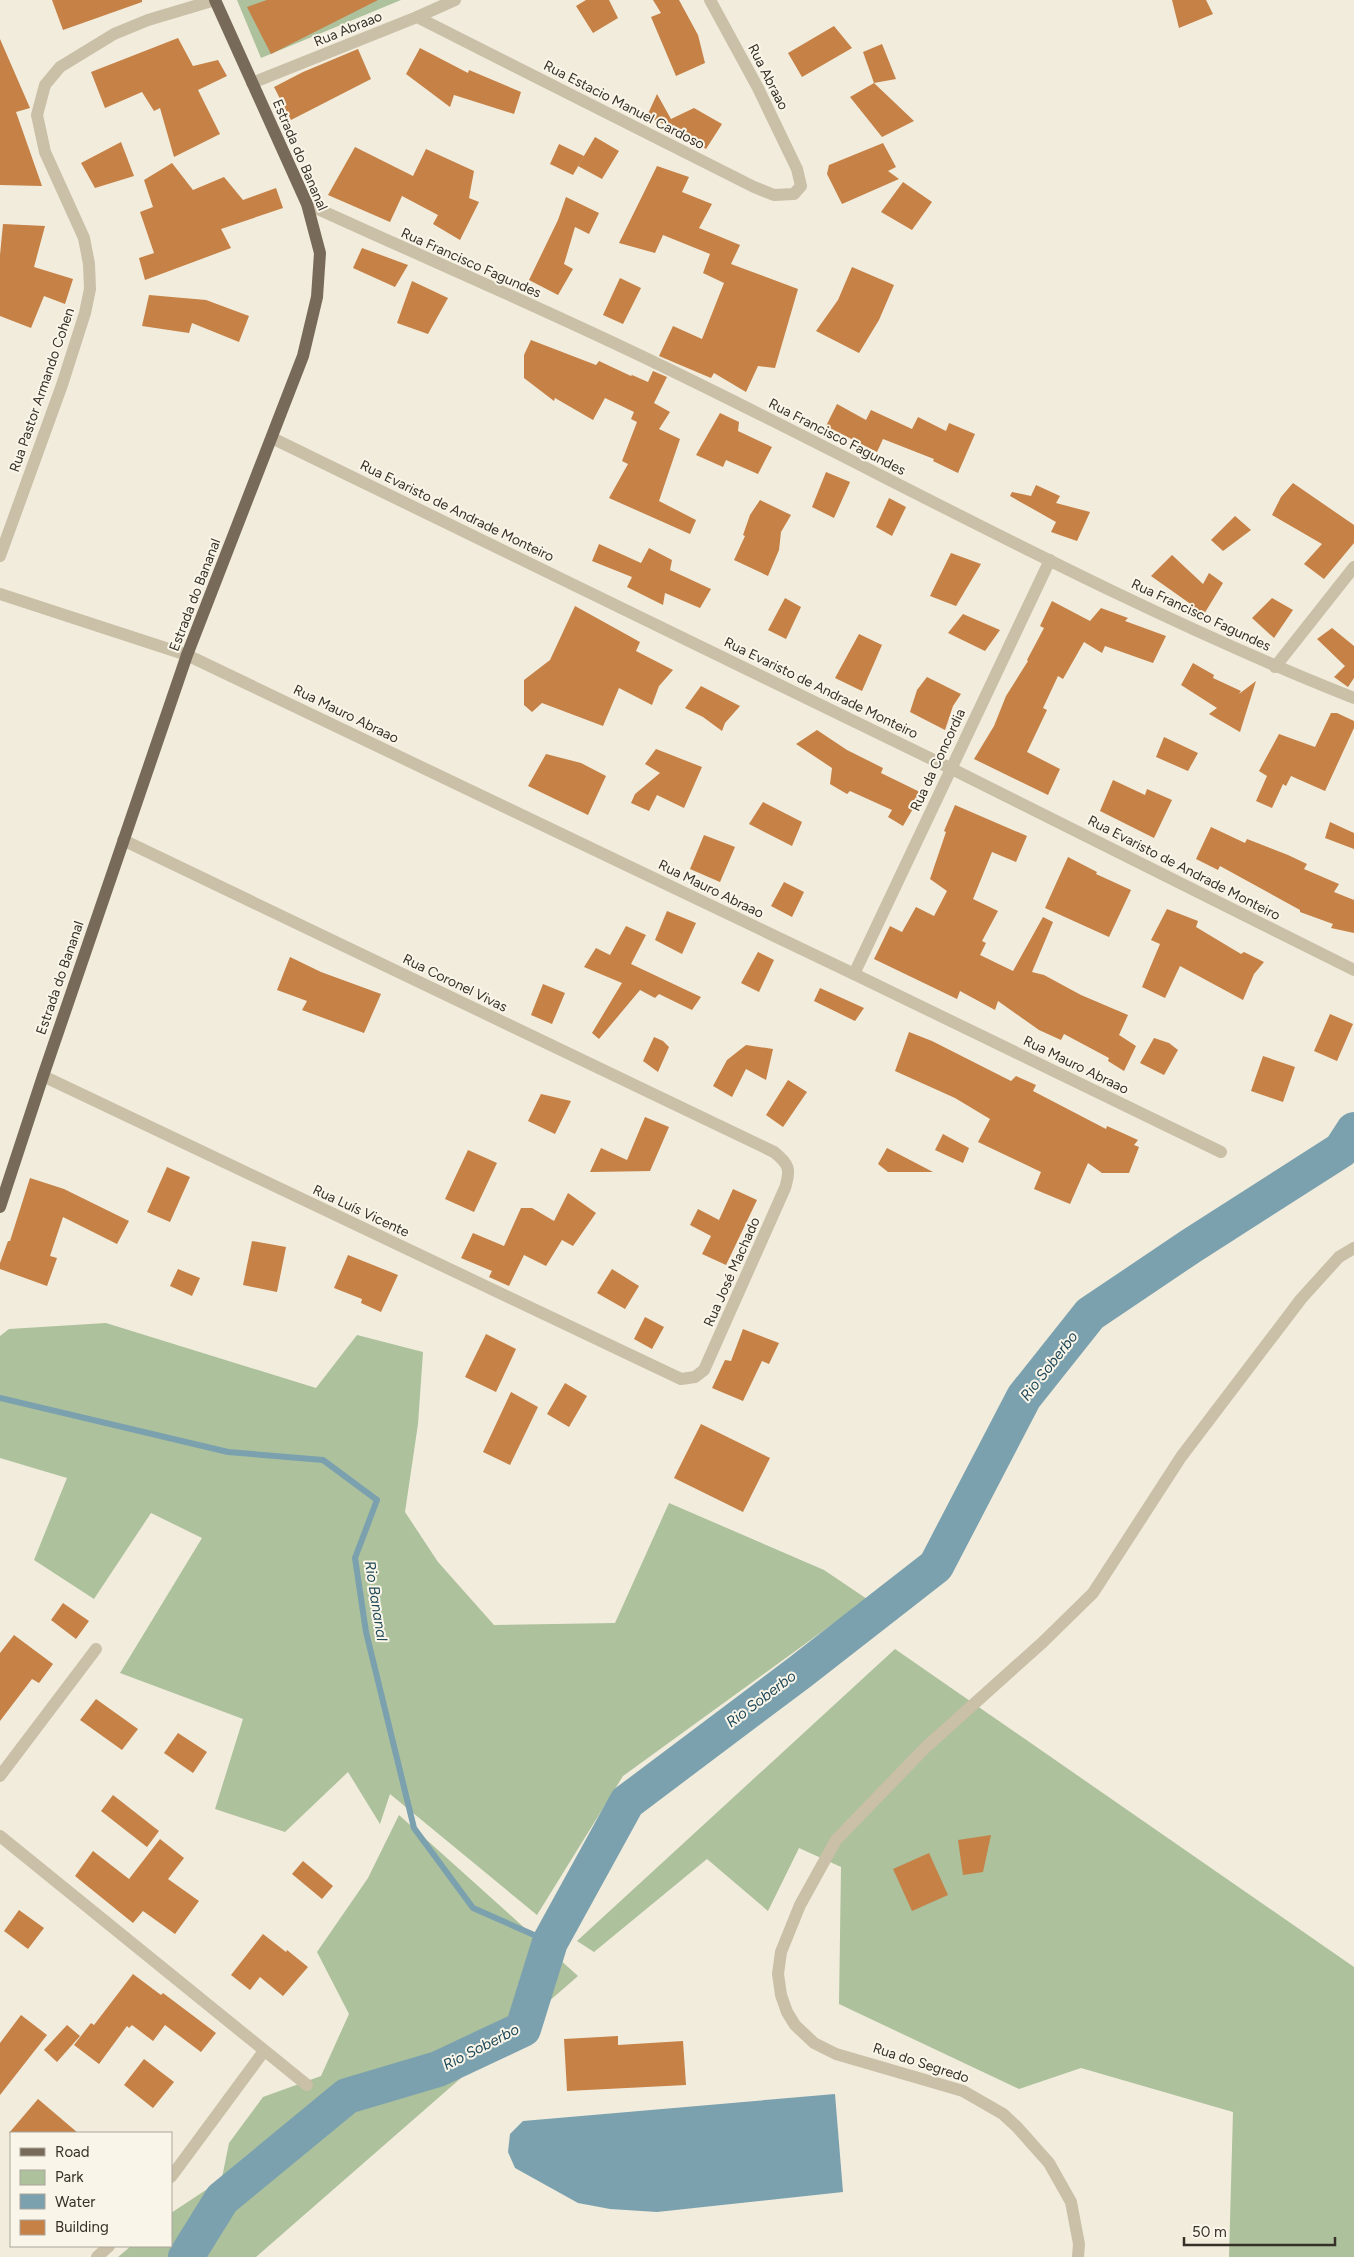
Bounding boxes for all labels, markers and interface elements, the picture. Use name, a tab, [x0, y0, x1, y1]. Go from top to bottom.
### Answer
street label: Rua Abraao	[311, 8, 385, 50]
street label: Rua Abraao	[744, 41, 792, 113]
street label: Rua Estacio Manuel Cardoso	[541, 57, 707, 153]
street label: Estrada do Bananal	[269, 97, 331, 213]
street label: Rua Francisco Fagundes	[398, 224, 544, 302]
street label: Rua Pastor Armando Cohen	[6, 305, 78, 474]
street label: Rua Francisco Fagundes	[766, 395, 908, 479]
street label: Rua Evaristo de Andrade Monteiro	[357, 456, 557, 566]
street label: Estrada do Bananal	[166, 536, 224, 654]
street label: Rua Francisco Fagundes	[1129, 575, 1273, 655]
street label: Rua Evaristo de Andrade Monteiro	[721, 633, 921, 743]
street label: Rua Mauro Abraao	[291, 681, 401, 747]
street label: Rua da Concordia	[907, 706, 969, 814]
street label: Rua Evaristo de Andrade Monteiro	[1085, 812, 1283, 924]
street label: Rua Mauro Abraao	[656, 856, 766, 922]
street label: Estrada do Bananal	[33, 919, 87, 1037]
street label: Rua Coronel Vivas	[400, 950, 510, 1016]
street label: Rua Mauro Abraao	[1021, 1032, 1131, 1098]
street label: Rua Luís Vicente	[310, 1181, 412, 1241]
street label: Rua José Machado	[700, 1215, 764, 1329]
water label: Rio Soberbo	[1016, 1328, 1082, 1404]
water label: Rio Bananal	[361, 1560, 391, 1643]
water label: Rio Soberbo	[722, 1667, 800, 1731]
water label: Rio Soberbo	[440, 2020, 522, 2074]
street label: Rua do Segredo	[871, 2039, 971, 2087]
legend	[10, 2132, 172, 2247]
text: Road	[55, 2143, 90, 2161]
text: Park	[55, 2168, 84, 2186]
text: Water	[55, 2193, 95, 2211]
scale bar	[1184, 2214, 1335, 2246]
text: Building	[55, 2218, 109, 2236]
text: 50 m	[1192, 2223, 1227, 2241]

